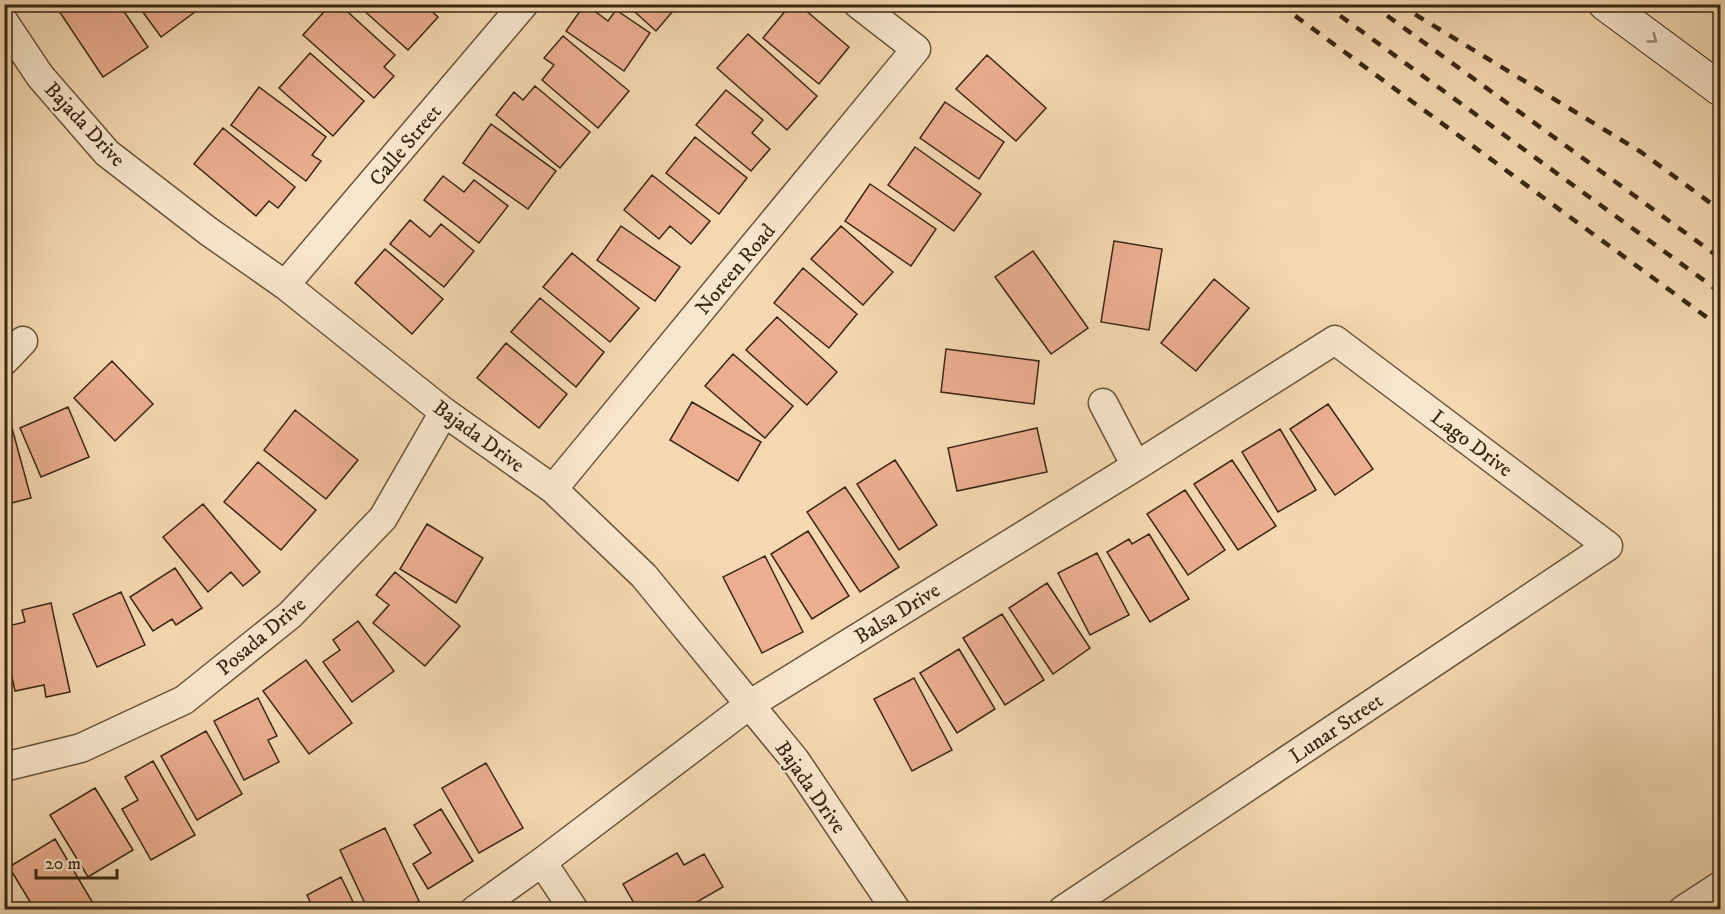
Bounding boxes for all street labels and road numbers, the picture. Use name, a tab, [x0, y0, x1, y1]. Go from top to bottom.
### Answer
street label: Bajada Drive	[38, 77, 130, 173]
street label: Calle Street	[364, 99, 447, 192]
street label: Noreen Road	[690, 218, 782, 321]
street label: Bajada Drive	[428, 395, 530, 479]
street label: Lago Drive	[1425, 405, 1518, 483]
street label: Balsa Drive	[850, 577, 945, 650]
street label: Posada Drive	[212, 592, 312, 682]
street label: Lunar Street	[1285, 688, 1388, 770]
street label: Bajada Drive	[769, 736, 852, 839]

